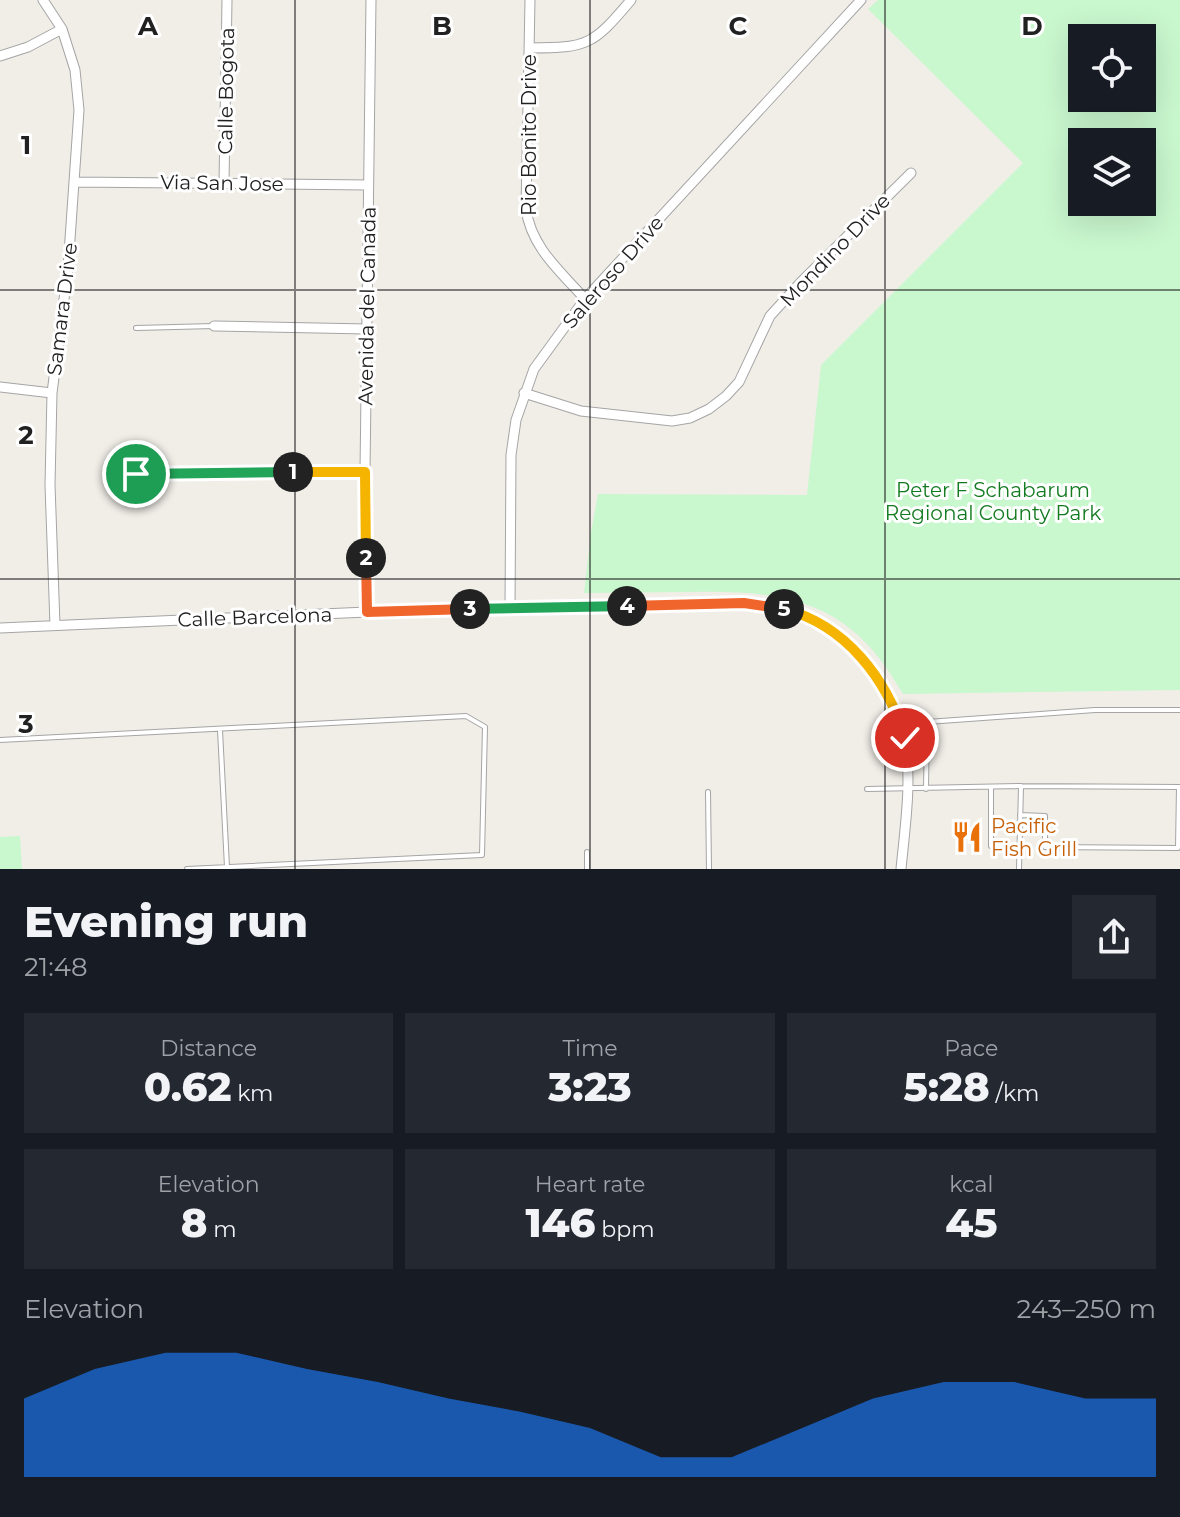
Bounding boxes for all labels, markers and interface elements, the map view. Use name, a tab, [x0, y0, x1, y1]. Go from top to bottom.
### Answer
text: A	[137, 10, 159, 42]
text: B	[432, 10, 452, 42]
text: C	[729, 10, 748, 42]
text: D	[1021, 10, 1043, 42]
map controls	[1068, 24, 1156, 216]
button: locate	[1068, 24, 1156, 112]
street label: Calle Bogota	[213, 27, 239, 155]
street label: Rio Bonito Drive	[517, 54, 541, 216]
button: layers	[1068, 128, 1156, 216]
text: 1	[21, 129, 31, 161]
street label: Via San Jose	[160, 170, 284, 196]
street label: Mondino Drive	[775, 189, 895, 311]
street label: Avenida del Canada	[353, 206, 381, 406]
street label: Saleroso Drive	[557, 211, 669, 333]
street label: Samara Drive	[42, 241, 82, 377]
text: 2	[18, 419, 34, 451]
pin	[102, 440, 170, 508]
icon: arrive	[114, 452, 158, 496]
pin: 1	[273, 452, 313, 492]
text: 1	[289, 458, 297, 485]
park label: Peter F Schabarum Regional County Park	[885, 478, 1101, 525]
pin: 2	[346, 538, 386, 578]
text: 2	[360, 544, 372, 571]
pin: 4	[607, 586, 647, 626]
pin: 3	[450, 589, 490, 629]
pin: 5	[764, 589, 804, 629]
text: 4	[619, 592, 635, 619]
text: 3	[463, 595, 477, 622]
text: 5	[777, 595, 791, 622]
street label: Calle Barcelona	[177, 602, 333, 632]
pin	[871, 704, 939, 772]
text: 3	[17, 708, 34, 740]
icon: check	[883, 716, 927, 760]
place label: Pacific Fish Grill	[991, 814, 1077, 861]
restaurant icon: Pacific Fish Grill	[950, 820, 984, 854]
text: Evening run	[24, 894, 308, 948]
button: share	[1072, 895, 1156, 979]
text: 21:48	[24, 951, 88, 983]
text: Distance	[160, 1035, 257, 1062]
text: Time	[562, 1035, 618, 1062]
text: Pace	[944, 1035, 998, 1062]
text: 0.62	[144, 1062, 231, 1111]
text: 3:23	[548, 1062, 632, 1111]
text: 5:28	[903, 1062, 990, 1111]
text: km	[231, 1080, 273, 1107]
text: /km	[990, 1080, 1039, 1107]
text: Elevation	[158, 1171, 260, 1198]
text: Heart rate	[535, 1171, 645, 1198]
text: kcal	[949, 1171, 993, 1198]
text: 8	[181, 1198, 207, 1247]
text: 146	[525, 1198, 596, 1247]
text: 45	[945, 1198, 997, 1247]
text: m	[207, 1216, 237, 1243]
text: bpm	[596, 1216, 655, 1243]
text: Elevation	[24, 1293, 144, 1325]
text: 243–250 m	[1017, 1293, 1156, 1325]

